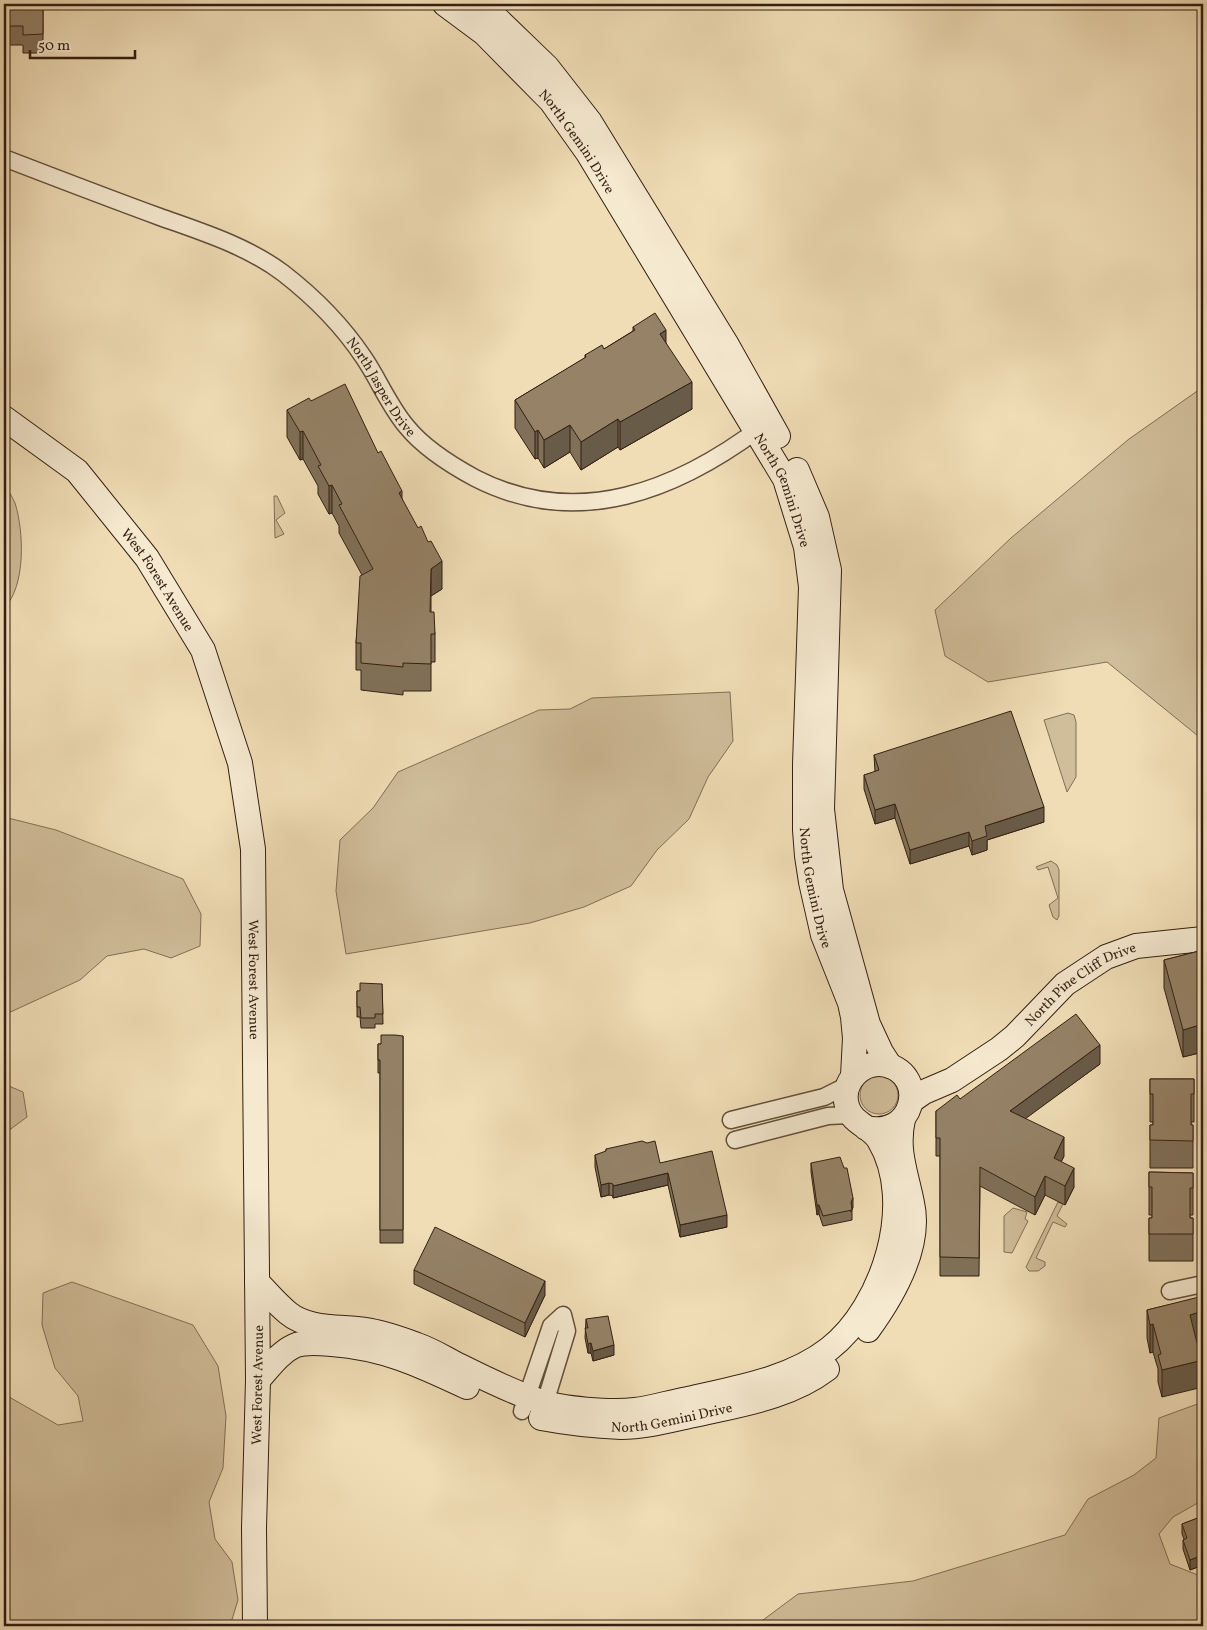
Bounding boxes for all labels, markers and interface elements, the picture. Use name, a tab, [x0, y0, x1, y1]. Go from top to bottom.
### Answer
scale bar	[30, 28, 135, 60]
text: 50 m	[38, 36, 70, 57]
street label: North Gemini Drive	[534, 86, 619, 198]
street label: North Jasper Drive	[341, 334, 420, 442]
street label: North Gemini Drive	[749, 430, 814, 550]
street label: West Forest Avenue	[116, 525, 198, 636]
street label: North Gemini Drive	[794, 827, 836, 952]
street label: West Forest Avenue	[243, 919, 263, 1040]
street label: North Pine Cliff Drive	[1021, 939, 1139, 1031]
street label: West Forest Avenue	[248, 1325, 269, 1445]
street label: North Gemini Drive	[610, 1399, 735, 1438]

